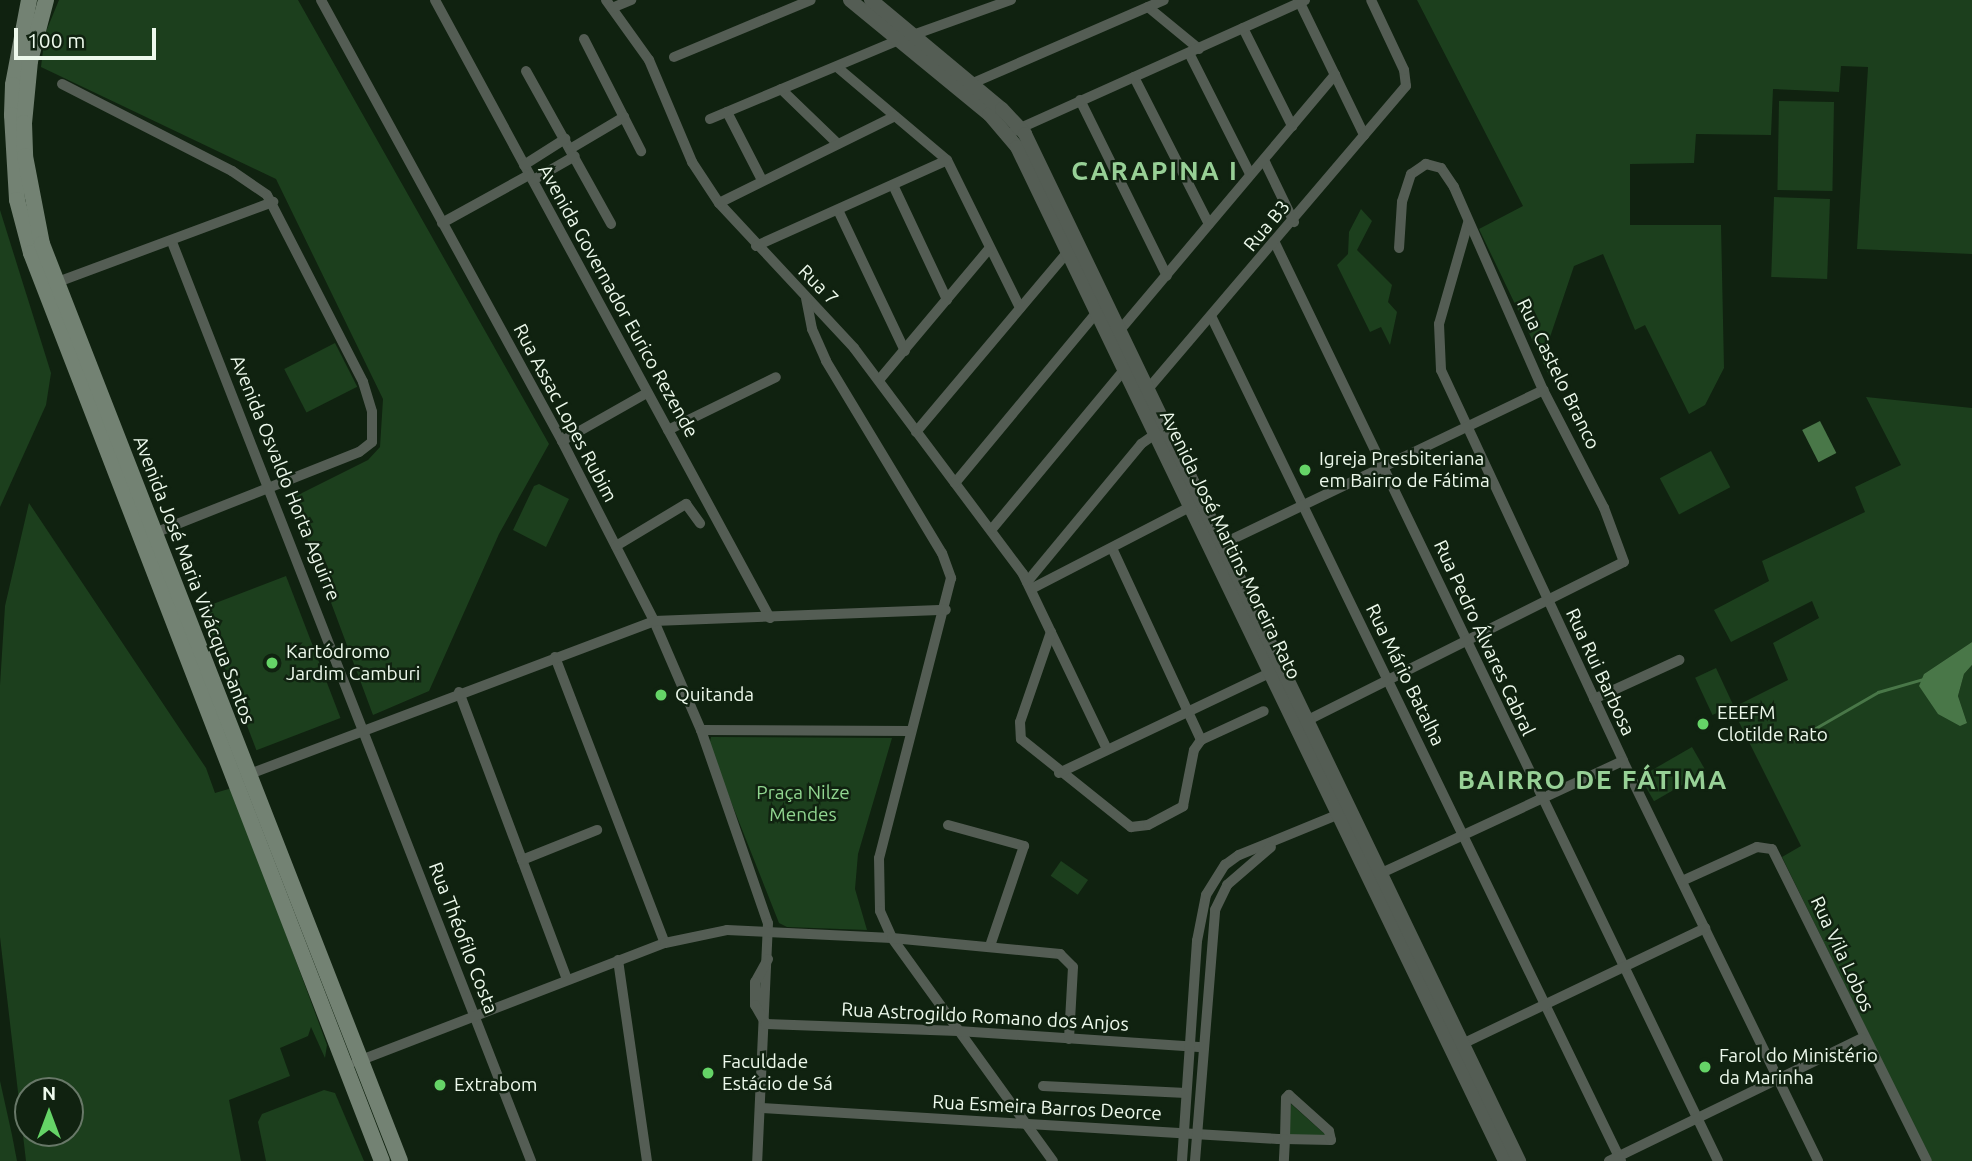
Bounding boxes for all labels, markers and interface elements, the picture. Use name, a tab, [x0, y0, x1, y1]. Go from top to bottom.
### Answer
scale bar	[18, 14, 159, 58]
text: 100 m	[27, 28, 85, 52]
district label: CARAPINA I	[1072, 155, 1238, 187]
street label: Avenida Governador Eurico Rezende	[533, 160, 703, 442]
street label: Rua B3	[1239, 196, 1295, 256]
street label: Rua 7	[793, 260, 843, 310]
street label: Rua Castelo Branco	[1512, 295, 1604, 453]
street label: Rua Assac Lopes Rubim	[508, 320, 622, 506]
street label: Avenida Osvaldo Horta Aguirre	[225, 352, 345, 604]
street label: Avenida José Martins Moreira Rato	[1155, 407, 1305, 683]
street label: Avenida José Maria Vivácqua Santos	[128, 433, 260, 727]
place label: Igreja Presbiteriana em Bairro de Fátima	[1319, 448, 1490, 492]
marker: Igreja Presbiteriana em Bairro de Fátima	[1297, 462, 1313, 478]
street label: Rua Pedro Álvares Cabral	[1429, 537, 1539, 739]
street label: Rua Mário Batalha	[1361, 600, 1449, 750]
street label: Rua Rui Barbosa	[1561, 605, 1639, 739]
place label: Kartódromo Jardim Camburi	[286, 641, 420, 685]
marker: Kartódromo Jardim Camburi	[264, 655, 280, 671]
place label: Quitanda	[675, 684, 754, 706]
marker: Quitanda	[653, 687, 669, 703]
place label: EEEFM Clotilde Rato	[1717, 702, 1828, 746]
marker: EEEFM Clotilde Rato	[1695, 716, 1711, 732]
district label: BAIRRO DE FÁTIMA	[1460, 764, 1726, 796]
park label: Praça Nilze Mendes	[756, 782, 850, 826]
street label: Rua Théofilo Costa	[424, 859, 502, 1017]
street label: Rua Vila Lobos	[1805, 893, 1879, 1015]
street label: Rua Astrogildo Romano dos Anjos	[841, 998, 1129, 1036]
place label: Farol do Ministério da Marinha	[1719, 1045, 1878, 1089]
place label: Faculdade Estácio de Sá	[722, 1051, 833, 1095]
marker: Farol do Ministério da Marinha	[1697, 1059, 1713, 1075]
marker: Faculdade Estácio de Sá	[700, 1065, 716, 1081]
place label: Extrabom	[454, 1074, 537, 1096]
north arrow	[14, 1077, 84, 1147]
marker: Extrabom	[432, 1077, 448, 1093]
text: N	[42, 1082, 56, 1104]
street label: Rua Esmeira Barros Deorce	[932, 1091, 1162, 1125]

